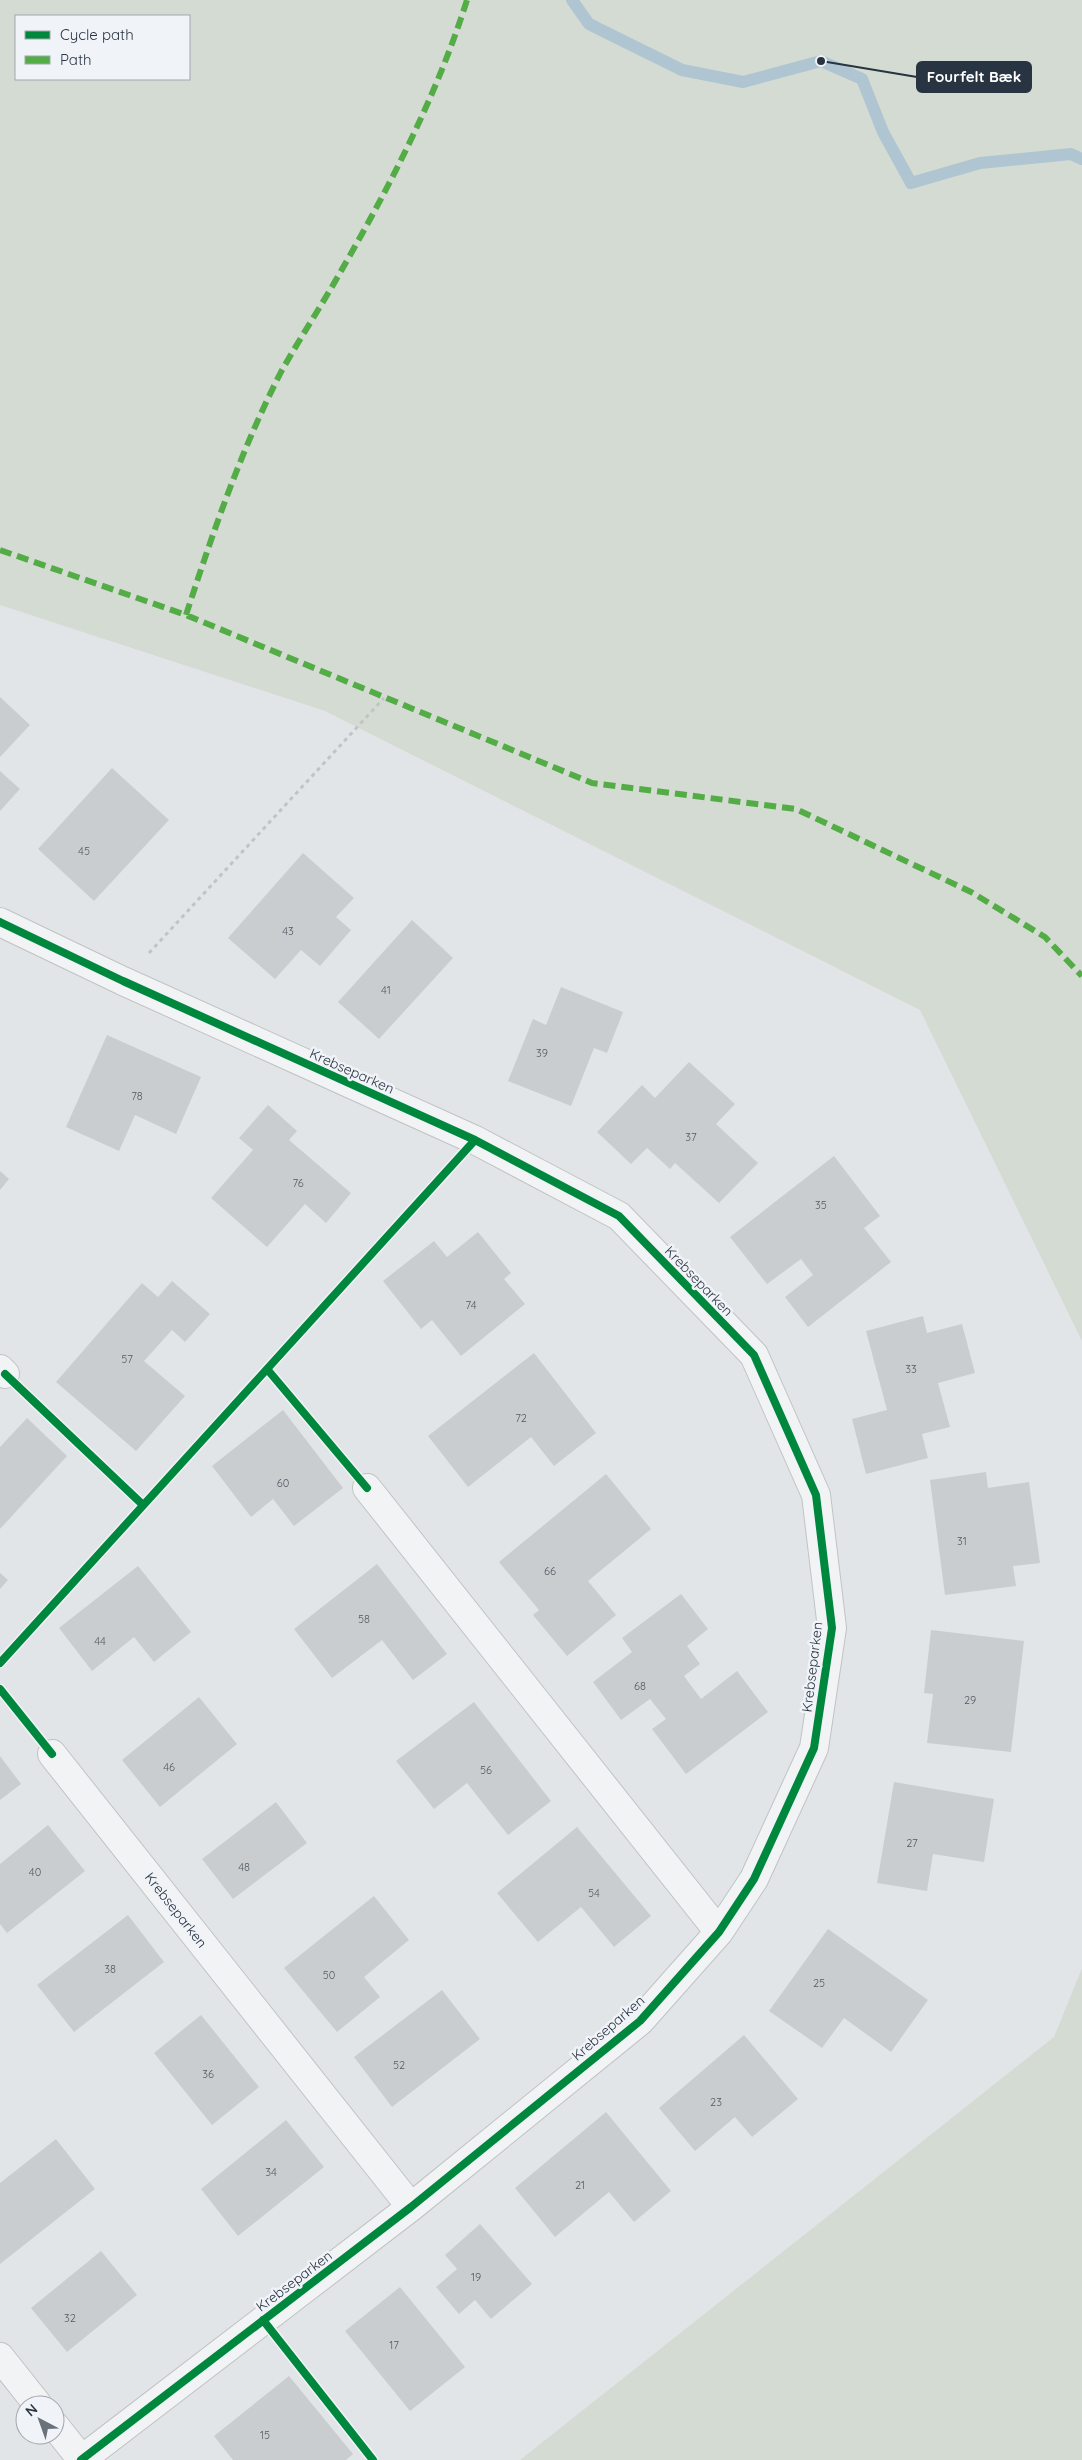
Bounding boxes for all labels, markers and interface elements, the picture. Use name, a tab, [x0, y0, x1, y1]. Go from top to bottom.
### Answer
legend	[15, 15, 190, 80]
text: Cycle path	[60, 25, 134, 44]
text: Path	[60, 50, 92, 69]
callout: Fourfelt Bæk	[917, 62, 1031, 92]
text: Fourfelt Bæk	[927, 67, 1021, 86]
house number: 45	[78, 844, 90, 858]
house number: 43	[282, 924, 294, 938]
house number: 41	[381, 983, 391, 997]
street label: Krebseparken	[307, 1044, 397, 1098]
house number: 39	[536, 1046, 548, 1060]
house number: 78	[131, 1089, 143, 1103]
house number: 37	[685, 1130, 697, 1144]
house number: 76	[292, 1176, 304, 1190]
house number: 35	[815, 1198, 827, 1212]
street label: Krebseparken	[661, 1242, 737, 1320]
house number: 74	[466, 1298, 477, 1312]
house number: 57	[121, 1352, 133, 1366]
house number: 33	[905, 1362, 917, 1376]
house number: 72	[515, 1411, 527, 1425]
house number: 60	[277, 1476, 289, 1490]
house number: 31	[957, 1534, 967, 1548]
house number: 66	[544, 1564, 556, 1578]
house number: 58	[358, 1612, 370, 1626]
street label: Krebseparken	[798, 1621, 826, 1713]
house number: 44	[94, 1634, 106, 1648]
house number: 68	[634, 1679, 646, 1693]
house number: 29	[964, 1693, 976, 1707]
house number: 46	[163, 1760, 175, 1774]
house number: 56	[480, 1763, 492, 1777]
house number: 27	[906, 1836, 918, 1850]
house number: 48	[238, 1860, 250, 1874]
house number: 40	[29, 1865, 41, 1879]
street label: Krebseparken	[141, 1869, 211, 1951]
house number: 54	[588, 1886, 600, 1900]
house number: 38	[104, 1962, 116, 1976]
house number: 50	[323, 1968, 335, 1982]
house number: 25	[813, 1976, 825, 1990]
street label: Krebseparken	[568, 1991, 648, 2065]
house number: 52	[393, 2058, 405, 2072]
house number: 36	[202, 2067, 214, 2081]
house number: 23	[710, 2095, 722, 2109]
house number: 34	[265, 2165, 277, 2179]
house number: 21	[575, 2178, 585, 2192]
street label: Krebseparken	[252, 2246, 336, 2316]
house number: 19	[471, 2270, 481, 2284]
house number: 32	[64, 2311, 76, 2325]
house number: 17	[389, 2338, 399, 2352]
north arrow	[15, 2395, 65, 2445]
text: N	[22, 2400, 41, 2420]
house number: 15	[260, 2428, 270, 2442]

